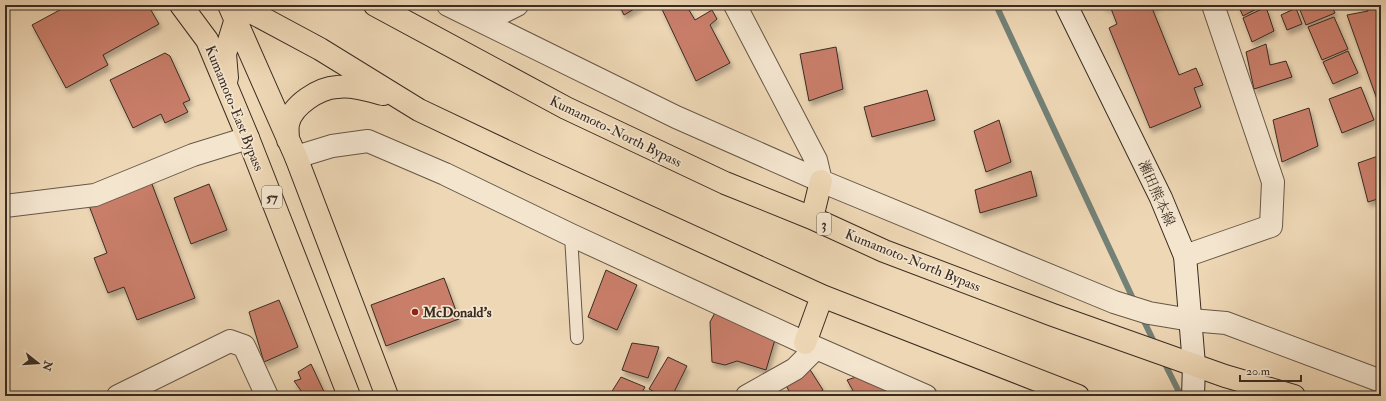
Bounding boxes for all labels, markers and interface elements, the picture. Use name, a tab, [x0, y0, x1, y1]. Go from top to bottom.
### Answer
street label: Kumamoto-East Bypass	[201, 43, 268, 174]
street label: Kumamoto-North Bypass	[547, 92, 685, 172]
street label: 瀬田熊本線	[1135, 158, 1179, 229]
road number: 57	[262, 186, 282, 208]
road number: 3	[817, 213, 831, 235]
street label: Kumamoto-North Bypass	[842, 225, 983, 296]
place label: McDonald's	[422, 304, 492, 321]
marker: McDonald's	[410, 307, 420, 317]
north arrow	[18, 343, 58, 383]
scale bar	[1240, 357, 1301, 383]
text: N	[39, 358, 55, 373]
text: 20 m	[1246, 364, 1271, 379]

